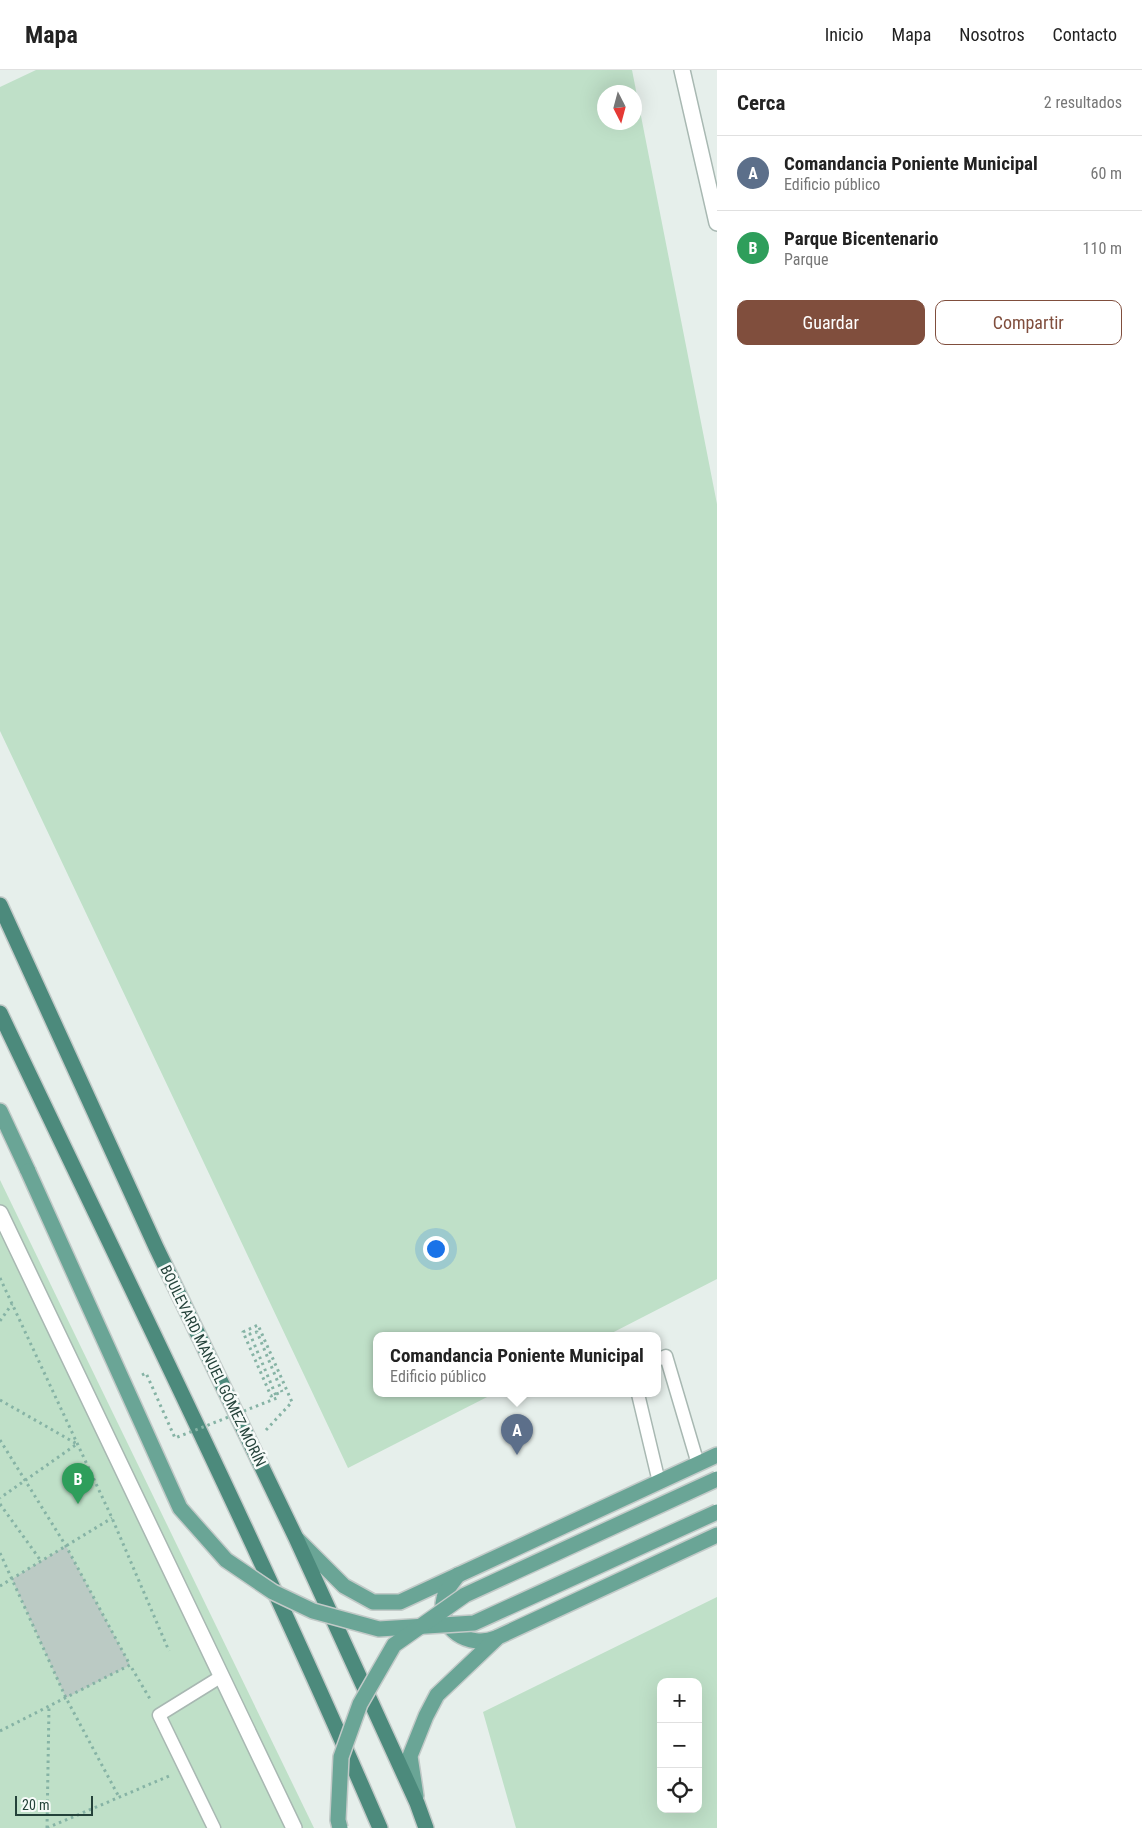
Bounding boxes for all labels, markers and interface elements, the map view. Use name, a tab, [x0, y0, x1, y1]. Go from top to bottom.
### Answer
text: Mapa	[25, 21, 78, 49]
text: Inicio	[825, 24, 864, 45]
text: Mapa	[892, 24, 931, 45]
text: Nosotros	[959, 24, 1025, 45]
text: Contacto	[1053, 24, 1117, 45]
north arrow	[597, 85, 642, 130]
text: Cerca	[737, 91, 785, 115]
text: 2 resultados	[1044, 93, 1122, 112]
text: Comandancia Poniente Municipal	[784, 152, 1038, 175]
text: A	[748, 164, 758, 183]
text: 60 m	[1090, 164, 1122, 183]
text: Edificio público	[784, 175, 880, 194]
text: Parque Bicentenario	[784, 227, 938, 250]
text: B	[749, 239, 757, 258]
text: 110 m	[1083, 239, 1122, 258]
text: Parque	[784, 250, 828, 269]
button: Guardar	[737, 300, 925, 345]
button: Compartir	[935, 300, 1122, 345]
your location	[423, 1236, 449, 1262]
street label: BOULEVARD MANUEL GÓMEZ MORÍN	[156, 1262, 270, 1470]
popup	[373, 1332, 661, 1397]
text: Comandancia Poniente Municipal	[390, 1344, 644, 1367]
text: Edificio público	[390, 1367, 486, 1386]
pin: A	[501, 1414, 533, 1455]
pin: B	[62, 1463, 94, 1504]
map controls	[657, 1678, 702, 1813]
button: +	[657, 1678, 702, 1723]
button: −	[657, 1723, 702, 1768]
button: locate	[657, 1768, 702, 1813]
scale bar	[15, 1793, 92, 1816]
text: 20 m	[22, 1797, 50, 1813]

